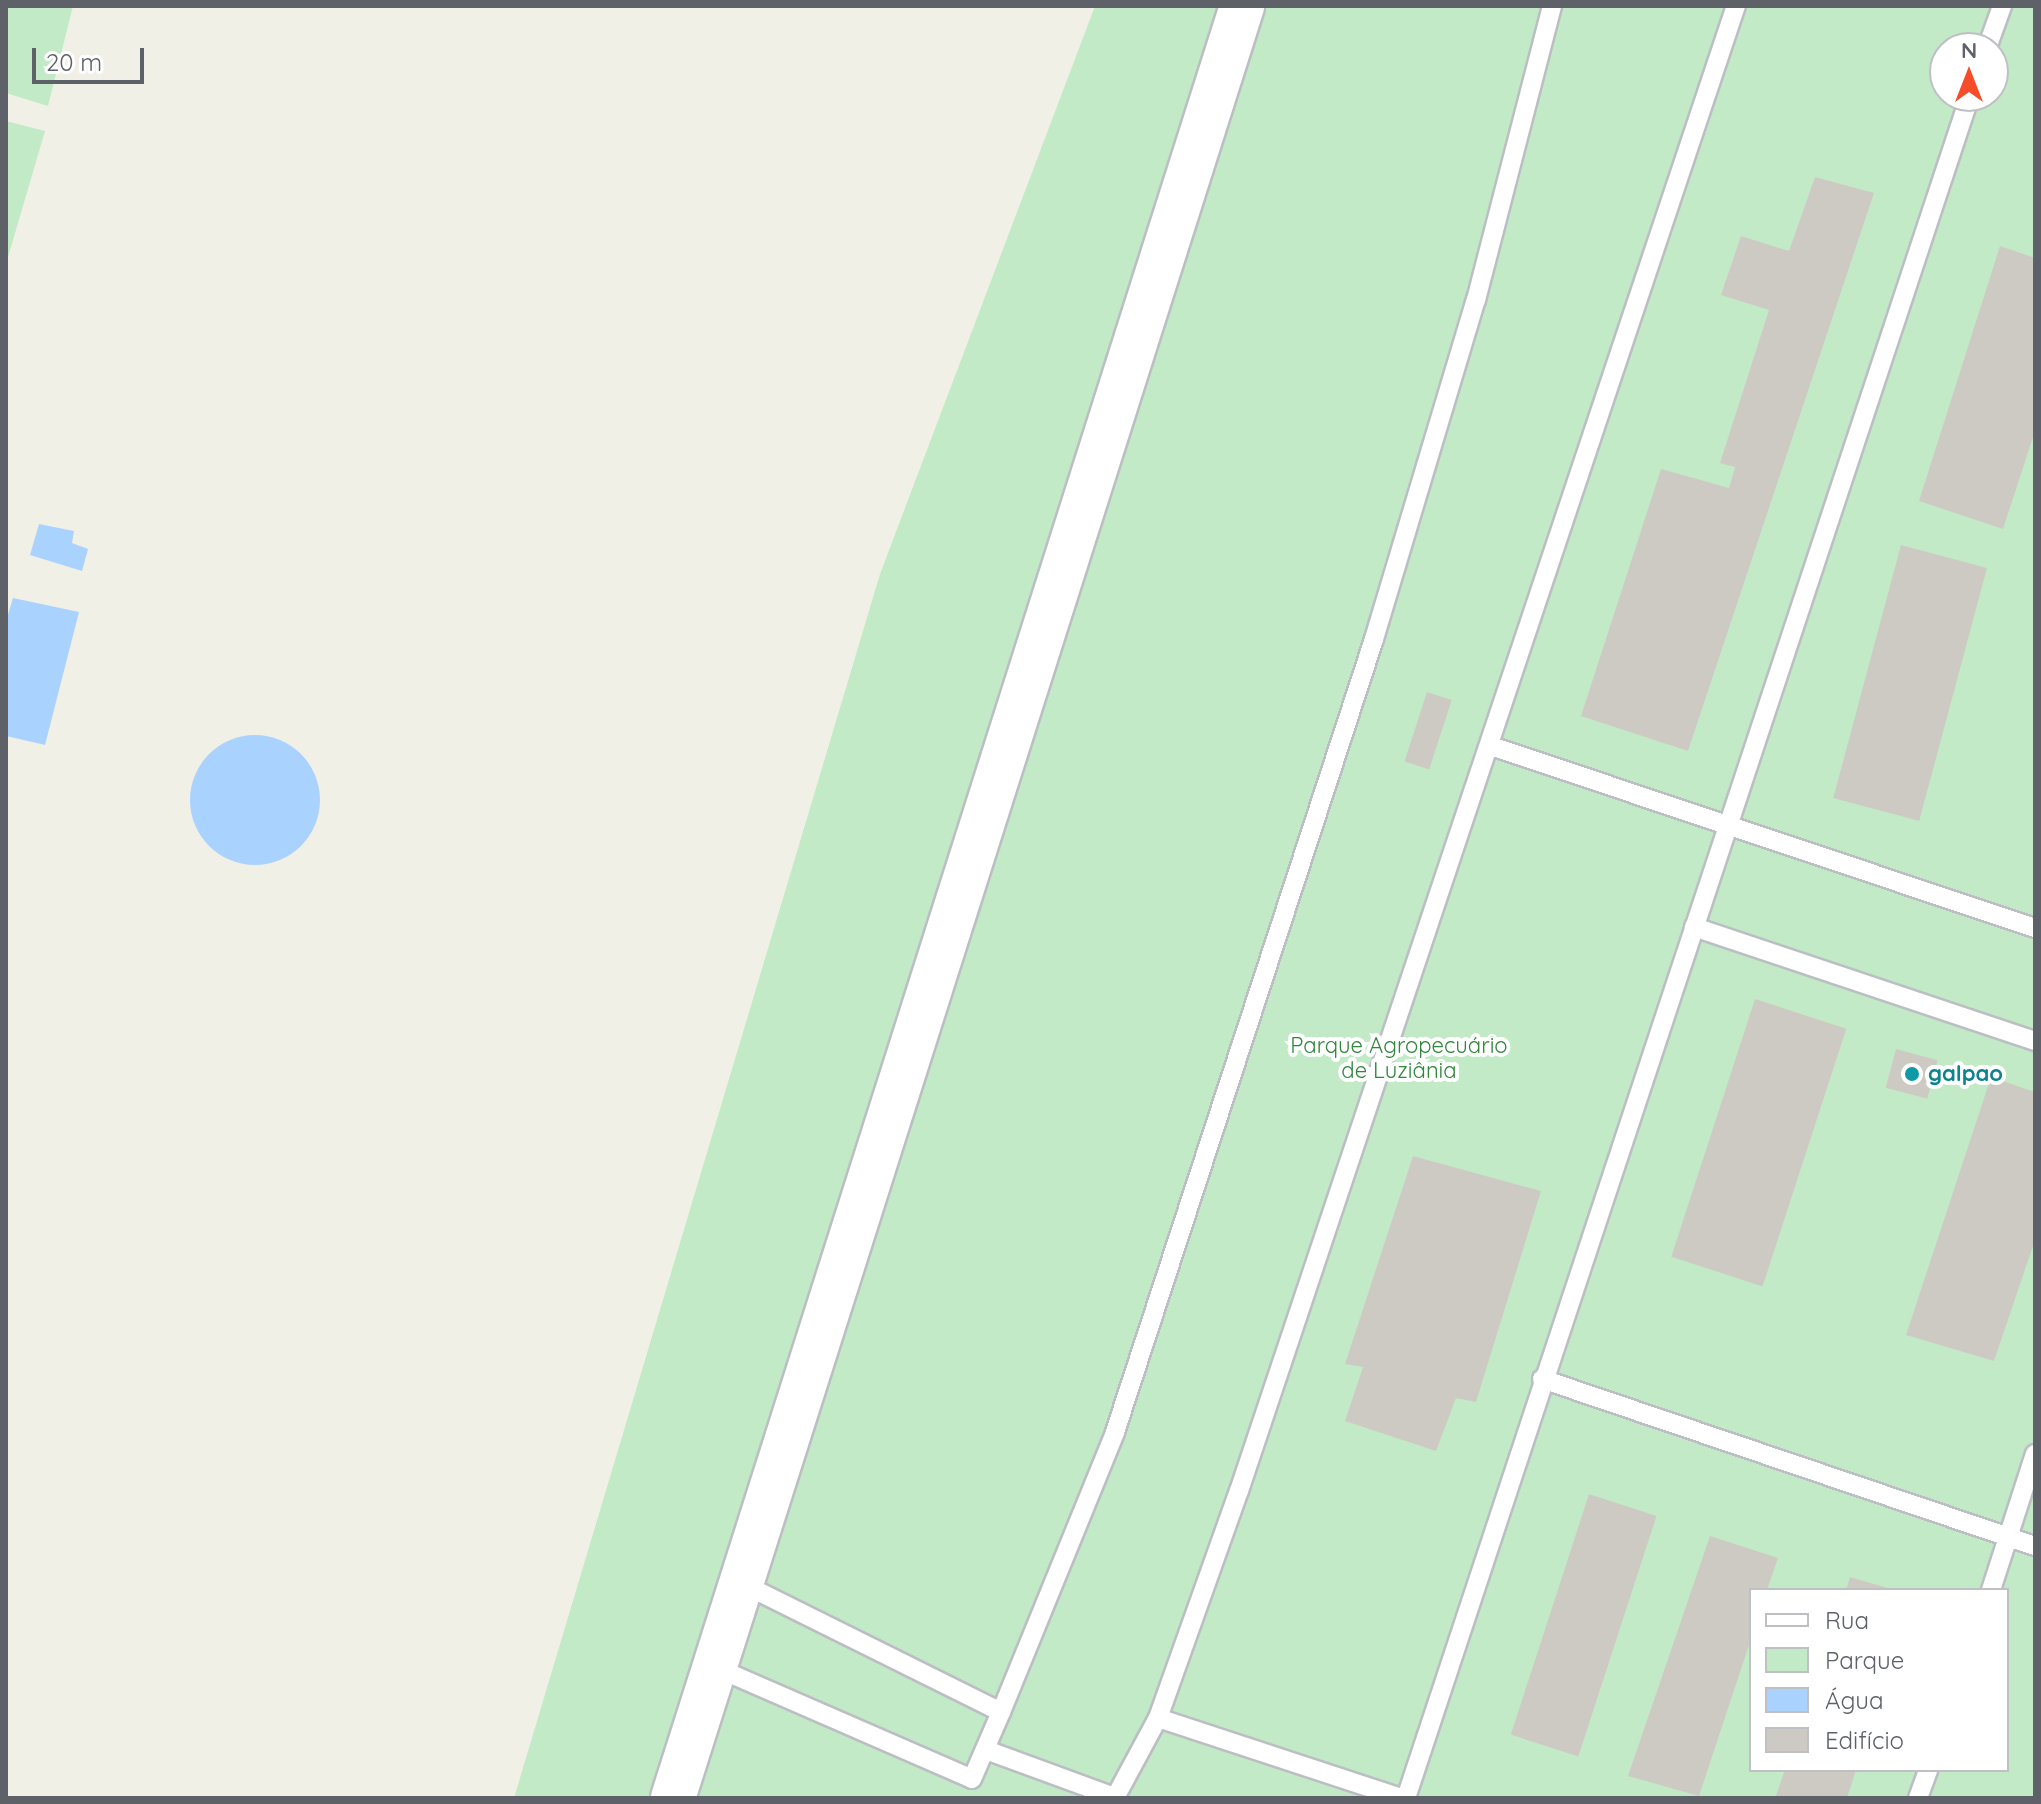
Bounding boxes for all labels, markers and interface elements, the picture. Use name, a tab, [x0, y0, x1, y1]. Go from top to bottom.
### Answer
scale bar	[36, 32, 148, 82]
north arrow	[1929, 32, 2009, 112]
text: N	[1961, 36, 1977, 64]
text: 20 m	[46, 47, 102, 77]
park label: Parque Agropecuário de Luziânia	[1290, 1032, 1508, 1084]
place label: galpao	[1928, 1061, 2003, 1087]
marker: galpao	[1903, 1065, 1921, 1083]
legend	[1749, 1588, 2009, 1772]
text: Rua	[1825, 1605, 1869, 1635]
text: Parque	[1825, 1645, 1904, 1675]
text: Água	[1825, 1685, 1884, 1715]
text: Edifício	[1825, 1725, 1904, 1755]

